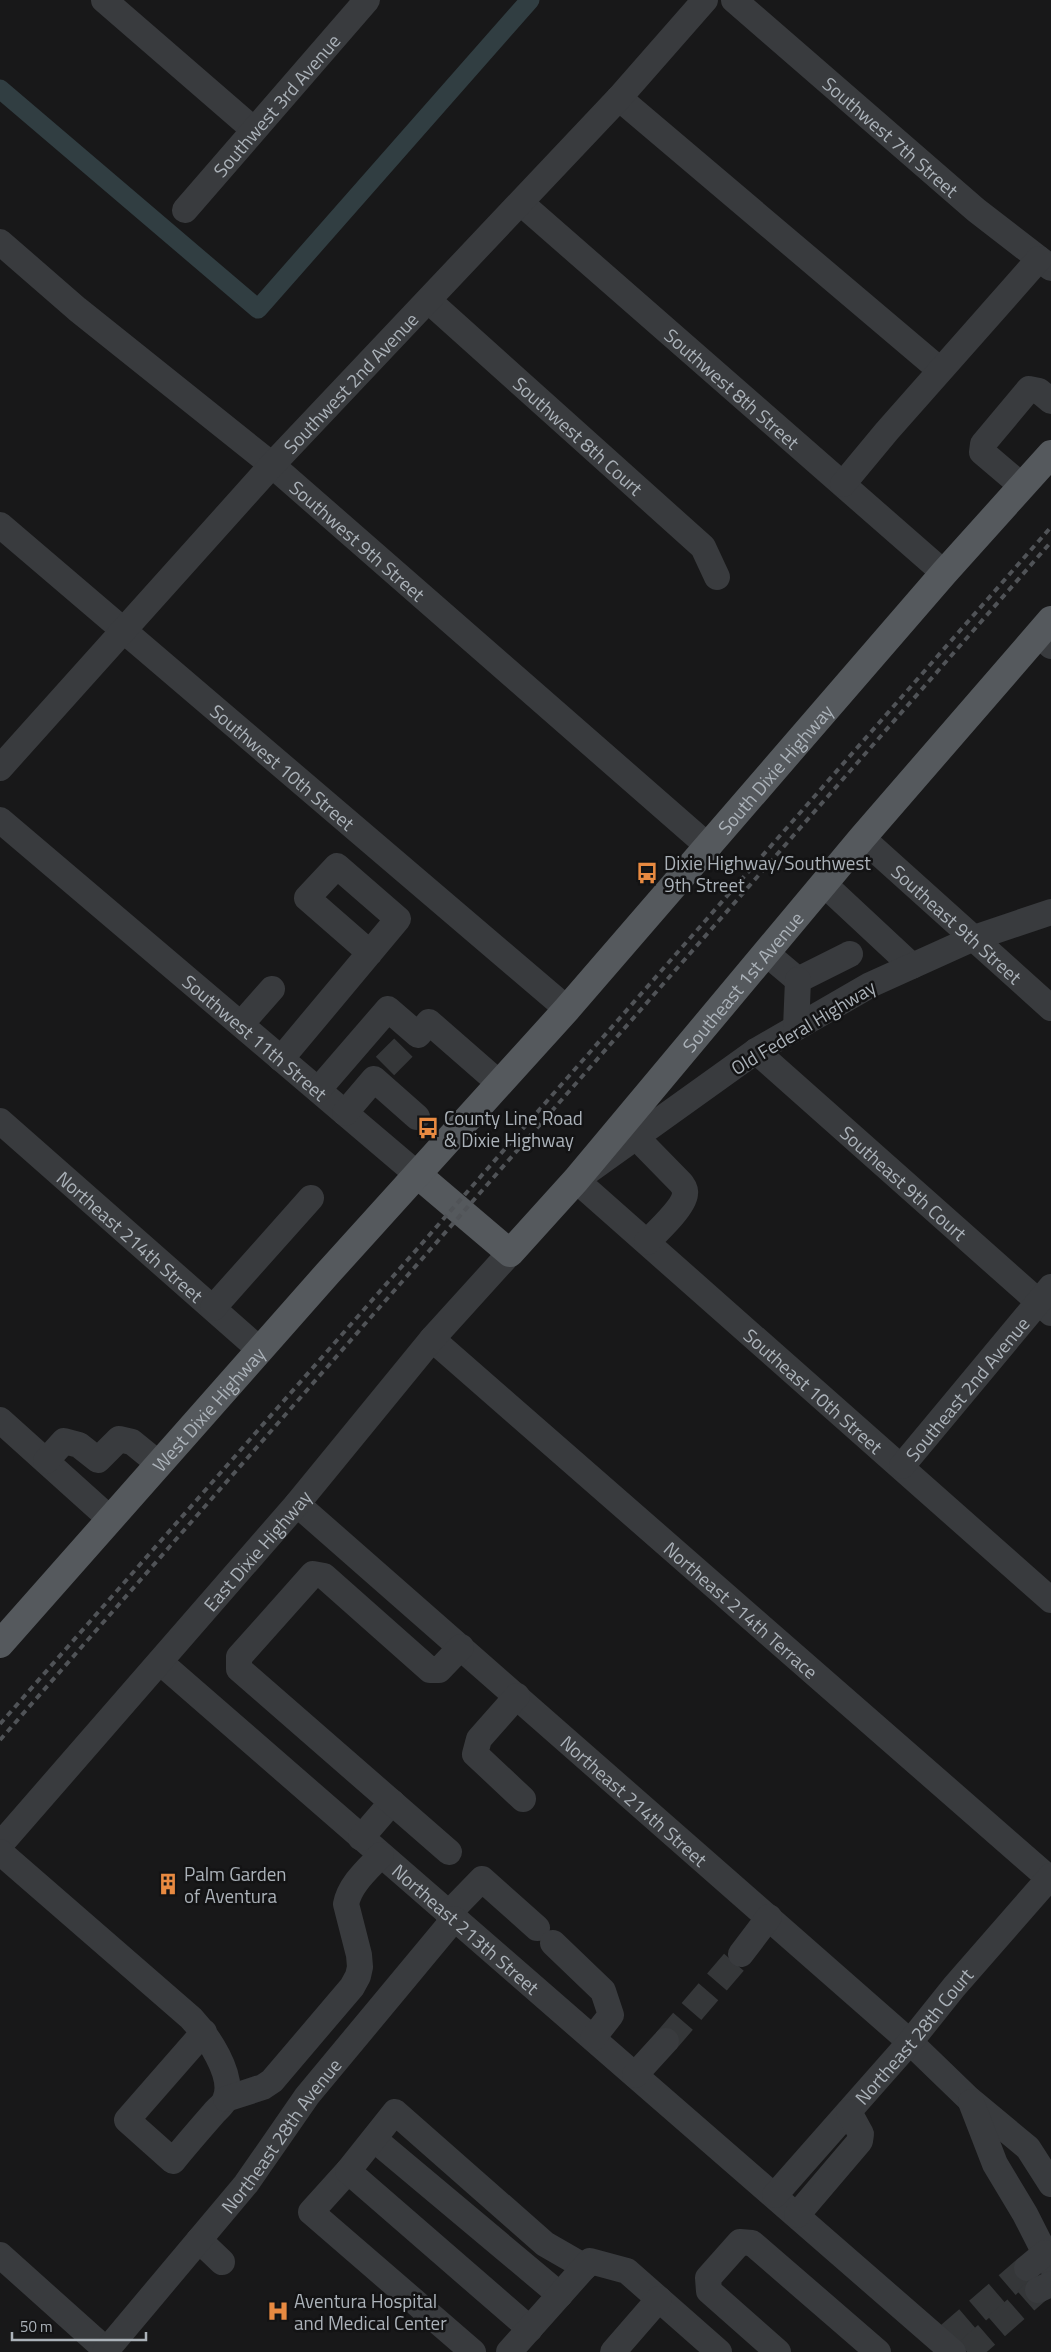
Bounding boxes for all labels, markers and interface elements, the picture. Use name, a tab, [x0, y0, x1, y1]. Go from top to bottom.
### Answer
street label: Southwest 3rd Avenue	[206, 27, 346, 183]
street label: Southwest 7th Street	[817, 69, 966, 204]
street label: Southwest 2nd Avenue	[276, 305, 424, 460]
street label: Southwest 8th Street	[658, 321, 807, 456]
street label: Southwest 8th Court	[507, 369, 650, 502]
street label: Southwest 9th Street	[284, 473, 432, 608]
street label: Southwest 10th Street	[204, 696, 362, 837]
street label: South Dixie Highway	[710, 697, 840, 840]
place label: Dixie Highway/Southwest 9th Street	[664, 848, 871, 899]
street label: Southeast 9th Street	[885, 857, 1029, 990]
bus stop icon: Dixie Highway/Southwest 9th Street	[634, 860, 660, 886]
street label: Southeast 1st Avenue	[675, 905, 810, 1058]
street label: Southwest 11th Street	[176, 967, 334, 1107]
street label: Old Federal Highway	[725, 972, 881, 1082]
place label: County Line Road & Dixie Highway	[444, 1103, 583, 1154]
bus stop icon: County Line Road & Dixie Highway	[415, 1115, 441, 1141]
street label: Southeast 9th Court	[834, 1118, 974, 1247]
street label: Northeast 214th Street	[51, 1163, 211, 1309]
street label: Southeast 2nd Avenue	[898, 1310, 1036, 1467]
street label: Southeast 10th Street	[738, 1321, 890, 1460]
street label: West Dixie Highway	[145, 1340, 271, 1478]
street label: East Dixie Highway	[196, 1483, 318, 1617]
street label: Northeast 214th Terrace	[658, 1534, 825, 1685]
street label: Northeast 214th Street	[555, 1728, 715, 1873]
street label: Northeast 213th Street	[386, 1856, 547, 2001]
place label: Palm Garden of Aventura	[184, 1859, 287, 1910]
building icon: Palm Garden of Aventura	[155, 1871, 181, 1897]
street label: Northeast 28th Court	[847, 1961, 980, 2110]
street label: Northeast 28th Avenue	[213, 2051, 348, 2219]
place label: Aventura Hospital and Medical Center	[294, 2286, 447, 2337]
hospital icon: Aventura Hospital and Medical Center	[265, 2298, 291, 2324]
scale bar	[12, 2310, 146, 2342]
text: 50 m	[20, 2315, 53, 2338]

